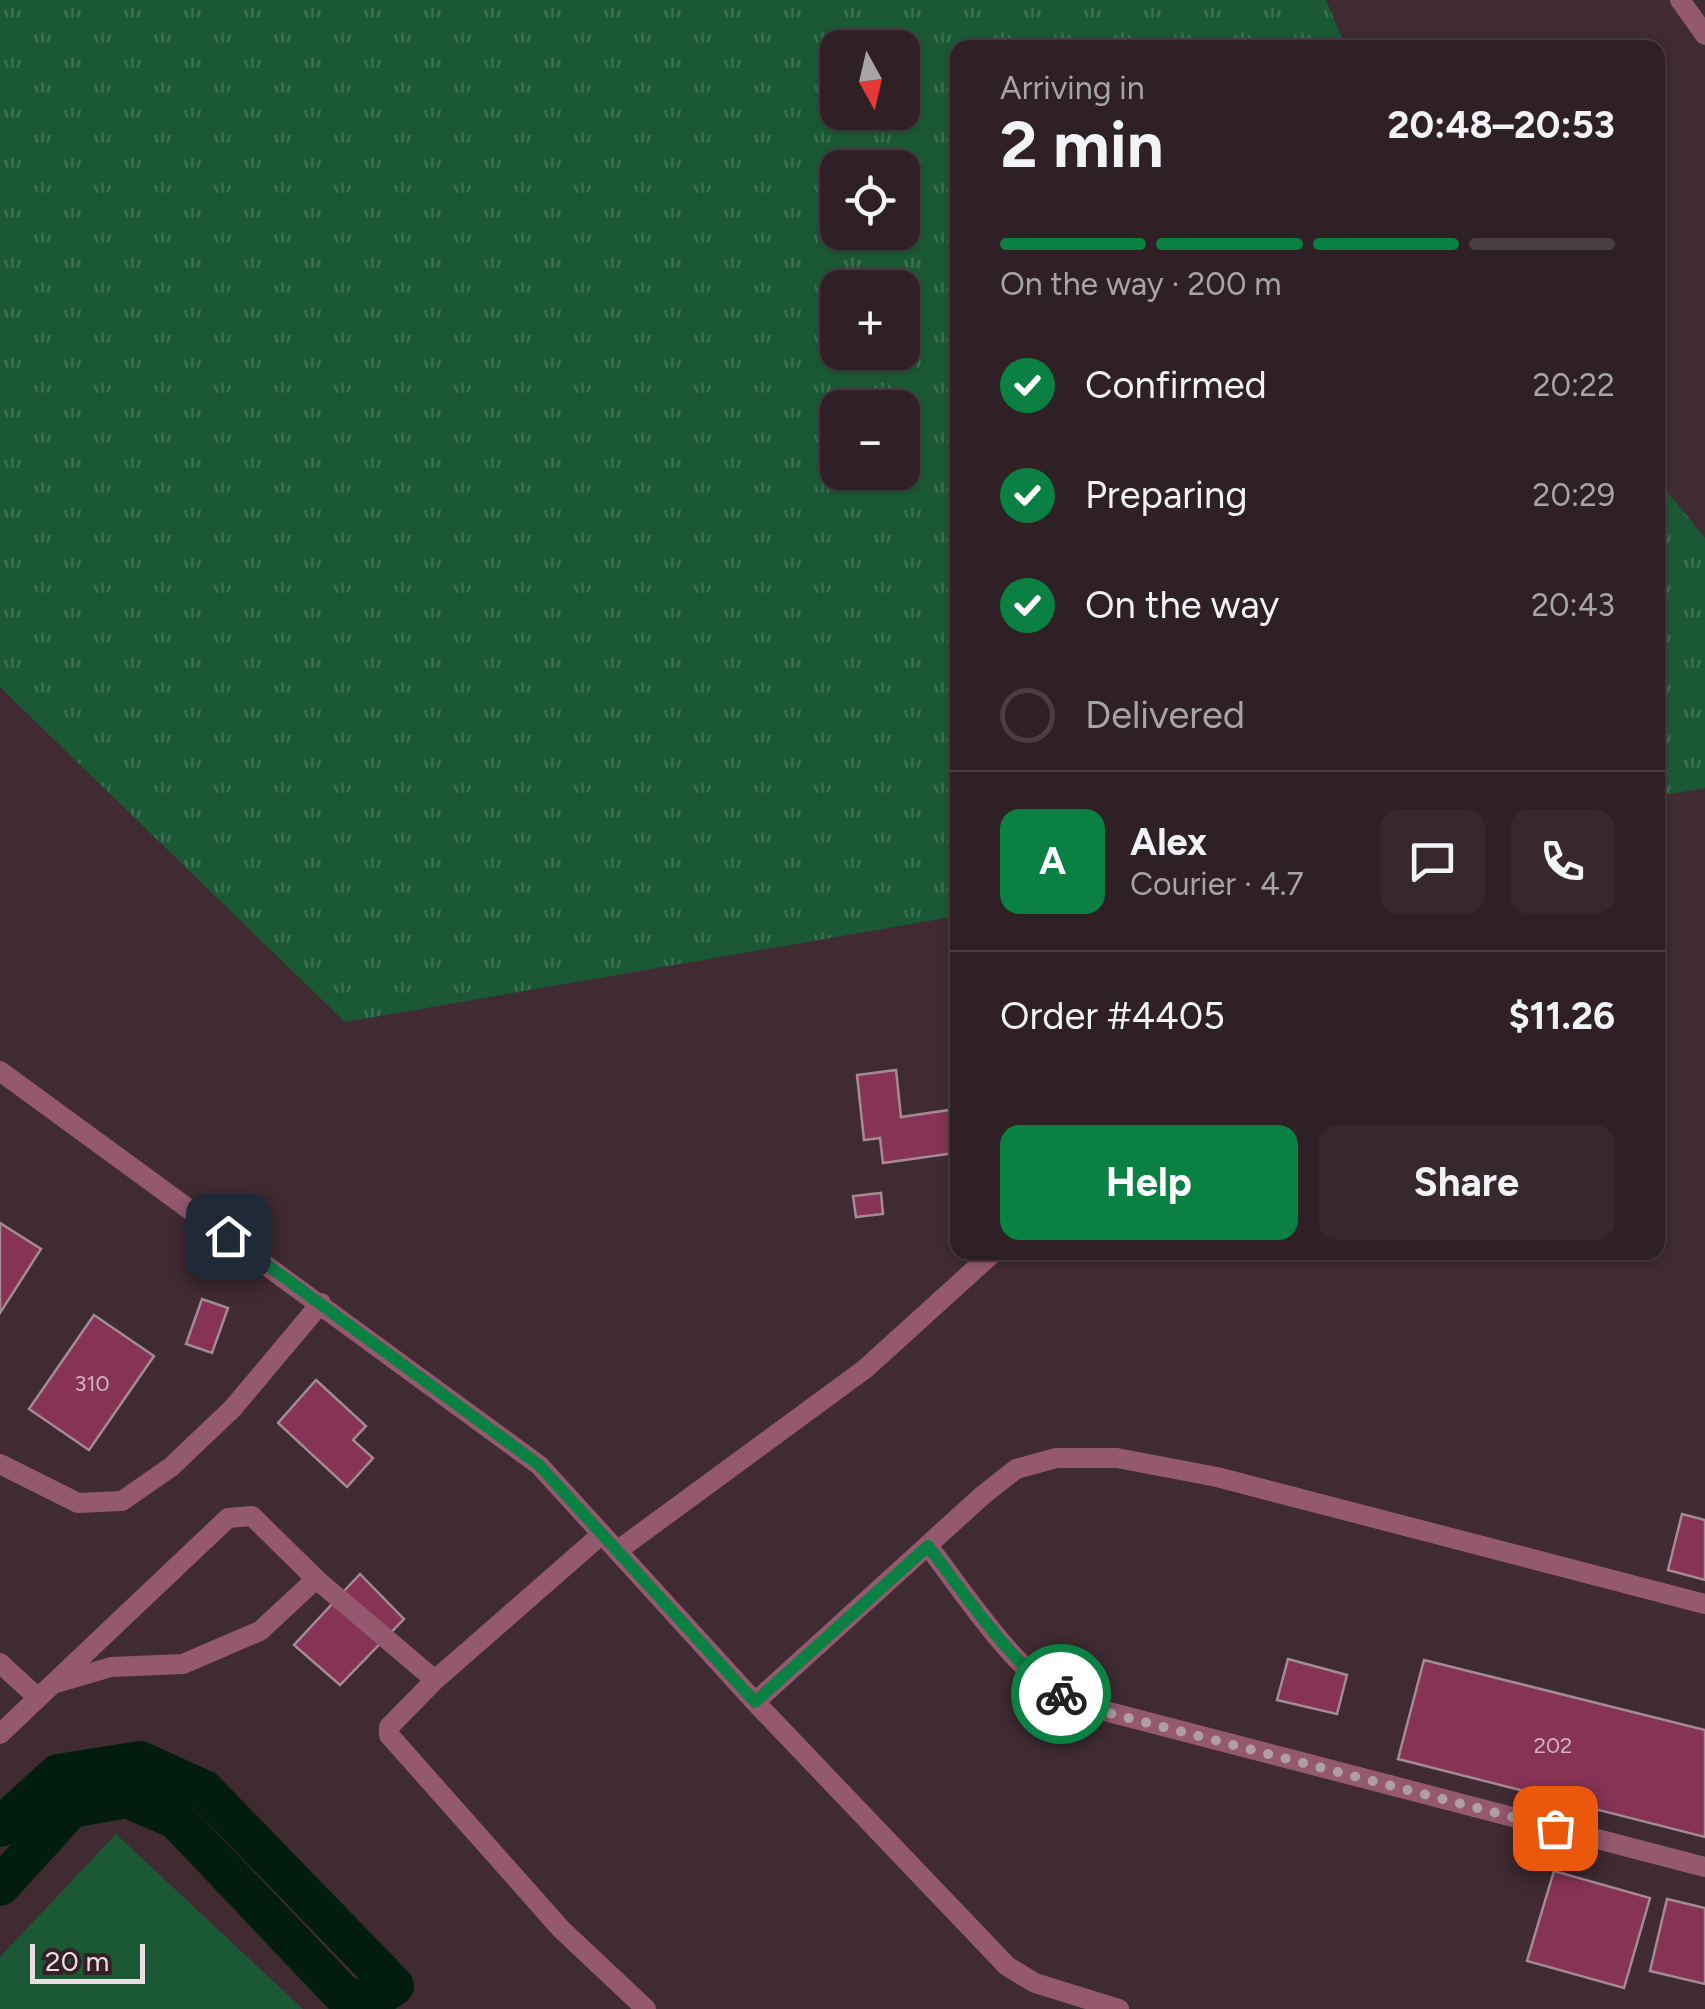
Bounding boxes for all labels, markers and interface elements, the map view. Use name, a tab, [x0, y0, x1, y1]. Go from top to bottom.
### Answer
north arrow	[820, 30, 920, 130]
map controls	[820, 30, 920, 490]
text: Arriving in	[1000, 69, 1145, 107]
text: 20:48–20:53	[1387, 102, 1615, 148]
text: 2 min	[1000, 105, 1164, 183]
button: locate	[820, 150, 920, 250]
text: On the way · 200 m	[1000, 265, 1282, 303]
button: +	[820, 270, 920, 370]
icon: check	[1000, 358, 1055, 413]
text: Confirmed	[1085, 362, 1267, 408]
text: 20:22	[1533, 366, 1615, 404]
button: −	[820, 390, 920, 490]
icon: check	[1000, 468, 1055, 523]
text: Preparing	[1085, 472, 1247, 518]
text: 20:29	[1533, 476, 1615, 514]
icon: check	[1000, 578, 1055, 633]
text: On the way	[1085, 582, 1279, 628]
text: 20:43	[1531, 586, 1615, 624]
text: Delivered	[1085, 692, 1245, 738]
button: chat	[1380, 809, 1485, 914]
button: phone	[1510, 809, 1615, 914]
text: Alex	[1130, 819, 1207, 865]
text: A	[1039, 838, 1066, 884]
text: Courier · 4.7	[1130, 865, 1304, 903]
text: Order #4405	[1000, 993, 1225, 1039]
text: $11.26	[1508, 993, 1615, 1039]
button: Help	[1000, 1125, 1298, 1240]
button: Share	[1318, 1125, 1615, 1240]
pin	[186, 1194, 271, 1279]
icon: home	[201, 1209, 256, 1264]
house number: 310	[74, 1370, 110, 1397]
courier	[1011, 1644, 1111, 1744]
icon: bike	[1034, 1667, 1089, 1722]
house number: 202	[1534, 1732, 1572, 1759]
pin	[1513, 1786, 1598, 1871]
icon: bag	[1528, 1801, 1583, 1856]
scale bar	[30, 1939, 145, 1984]
text: 20 m	[45, 1944, 109, 1978]

